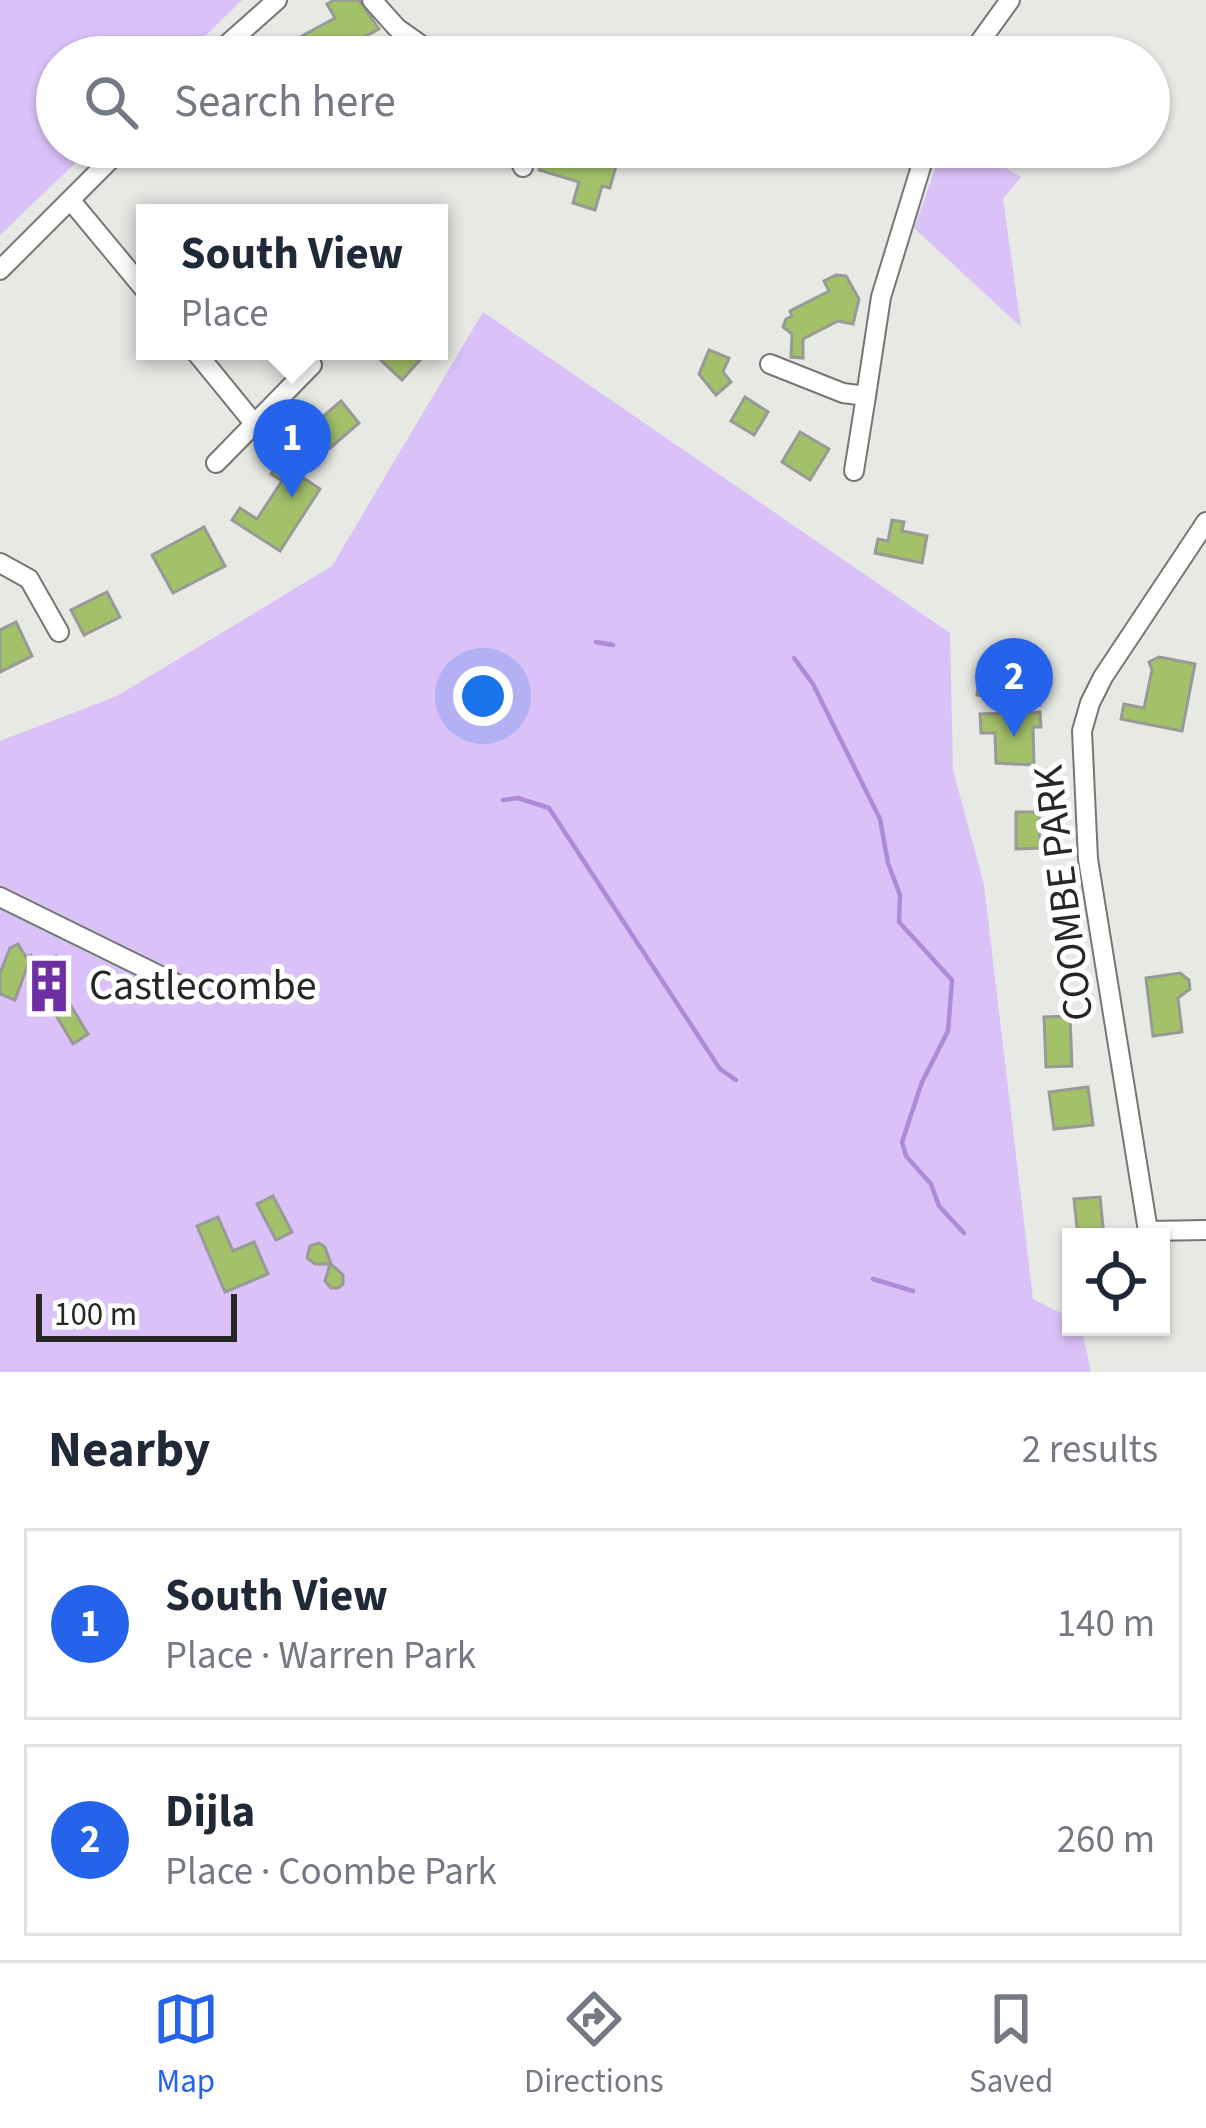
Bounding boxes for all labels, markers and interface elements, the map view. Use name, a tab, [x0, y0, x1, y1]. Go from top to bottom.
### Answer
search box	[36, 36, 1170, 168]
icon: search	[78, 69, 144, 135]
text: Search here	[174, 70, 396, 134]
popup	[136, 204, 448, 360]
text: South View	[181, 222, 403, 286]
text: Place	[181, 286, 269, 342]
pin: 1	[253, 399, 331, 498]
pin: 2	[975, 638, 1053, 737]
your location	[453, 666, 513, 726]
street label: COOMBE PARK	[1018, 761, 1109, 1024]
place label: Castlecombe	[89, 956, 317, 1016]
building icon: Castlecombe	[20, 957, 78, 1015]
map controls	[1062, 1228, 1170, 1336]
button: locate	[1062, 1228, 1170, 1336]
scale bar	[36, 1288, 237, 1341]
text: 100 m	[54, 1291, 137, 1338]
text: Nearby	[48, 1414, 210, 1486]
text: 2 results	[1022, 1422, 1158, 1478]
text: South View	[165, 1564, 388, 1628]
text: 1	[80, 1596, 100, 1652]
text: 140 m	[1057, 1596, 1155, 1652]
text: Place · Warren Park	[165, 1628, 476, 1684]
text: Dijla	[165, 1780, 255, 1844]
text: 2	[80, 1812, 100, 1868]
text: 260 m	[1057, 1812, 1155, 1868]
text: Place · Coombe Park	[165, 1844, 497, 1900]
tab: Map	[153, 1986, 219, 2105]
tab: Directions	[524, 1986, 664, 2105]
tab: Saved	[969, 1986, 1053, 2105]

